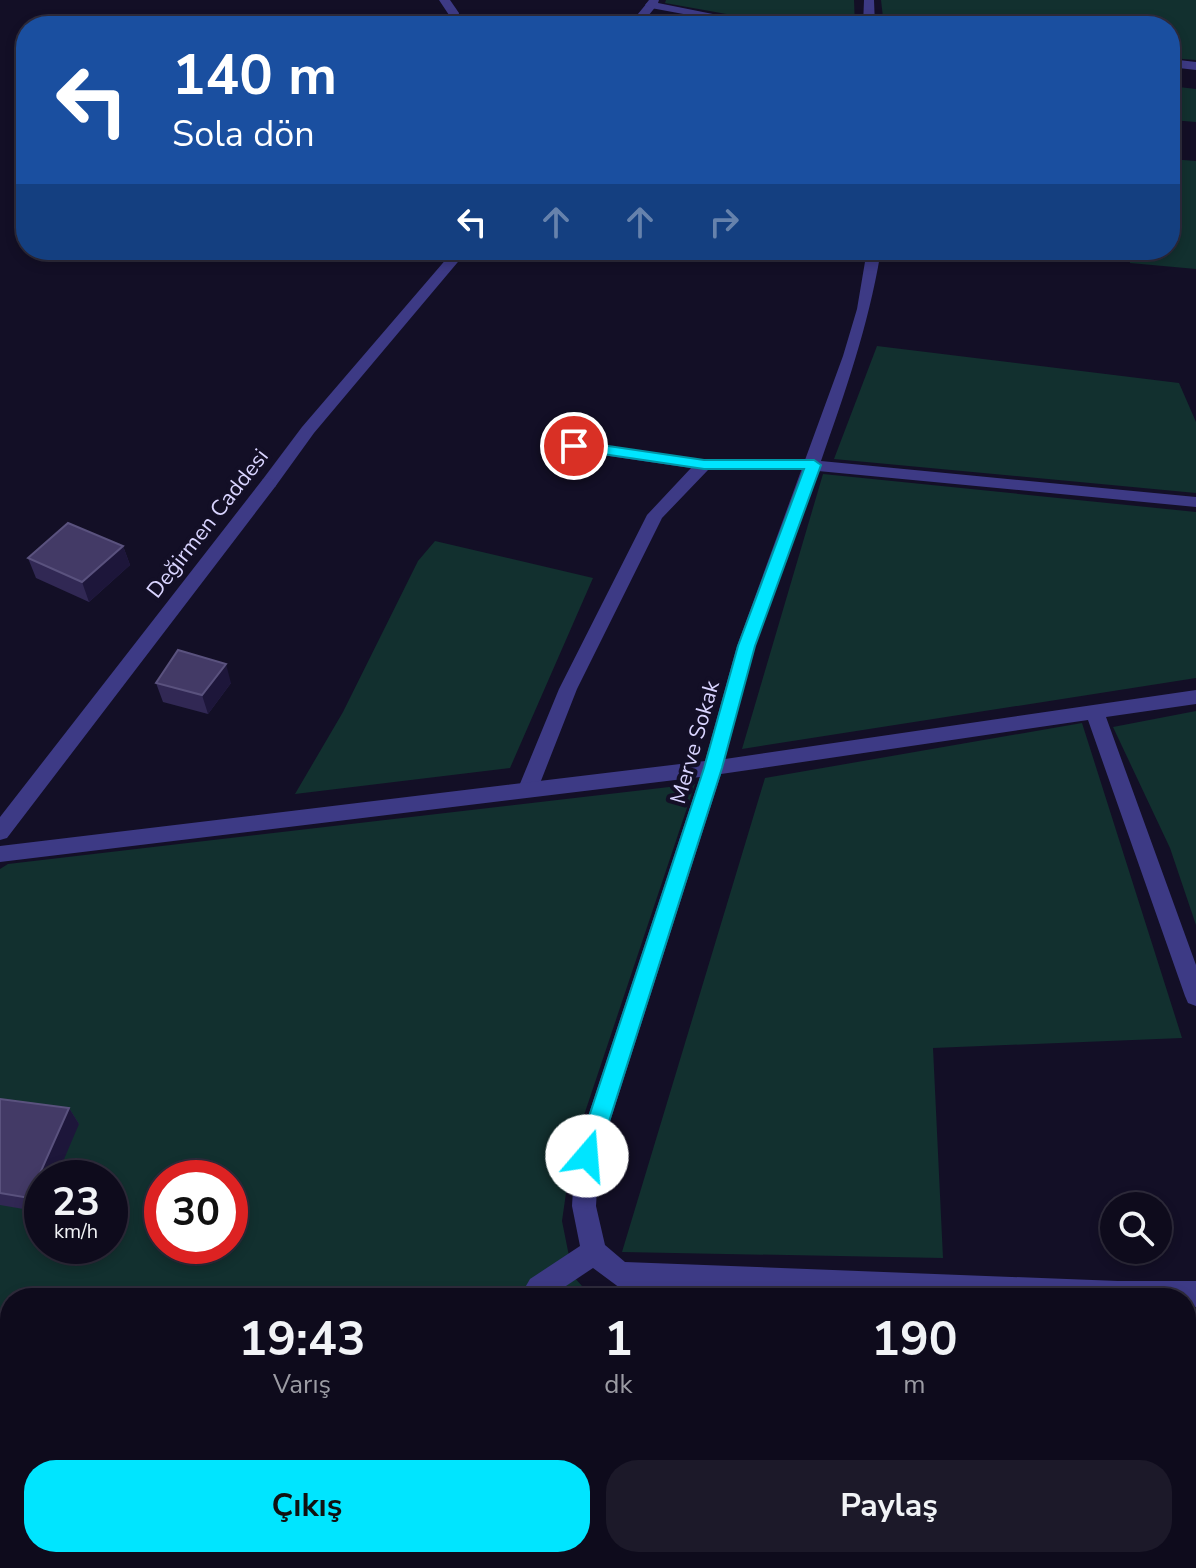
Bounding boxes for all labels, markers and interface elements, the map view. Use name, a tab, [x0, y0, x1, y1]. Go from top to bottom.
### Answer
text: 140 m	[172, 37, 337, 114]
icon: left	[40, 48, 144, 152]
text: Sola dön	[172, 110, 315, 159]
icon: left	[450, 200, 494, 244]
icon: ahead	[534, 200, 578, 244]
icon: ahead	[618, 200, 662, 244]
icon: right	[702, 200, 746, 244]
pin	[540, 412, 608, 480]
icon: arrive	[552, 424, 596, 468]
street label: Değirmen Caddesi	[140, 443, 276, 604]
street label: Merve Sokak	[663, 676, 727, 807]
position arrow	[545, 1114, 629, 1198]
speed limit sign: 30	[144, 1160, 248, 1264]
text: 23	[52, 1175, 100, 1229]
map controls	[1100, 1192, 1172, 1264]
button: search	[1100, 1192, 1172, 1264]
text: km/h	[54, 1218, 98, 1245]
text: 19:43	[238, 1306, 366, 1372]
text: 1	[604, 1306, 633, 1372]
text: 190	[871, 1306, 958, 1372]
text: Varış	[273, 1367, 331, 1402]
text: dk	[604, 1367, 632, 1402]
text: m	[903, 1367, 925, 1402]
button: Çıkış	[24, 1460, 590, 1552]
button: Paylaş	[606, 1460, 1172, 1552]

